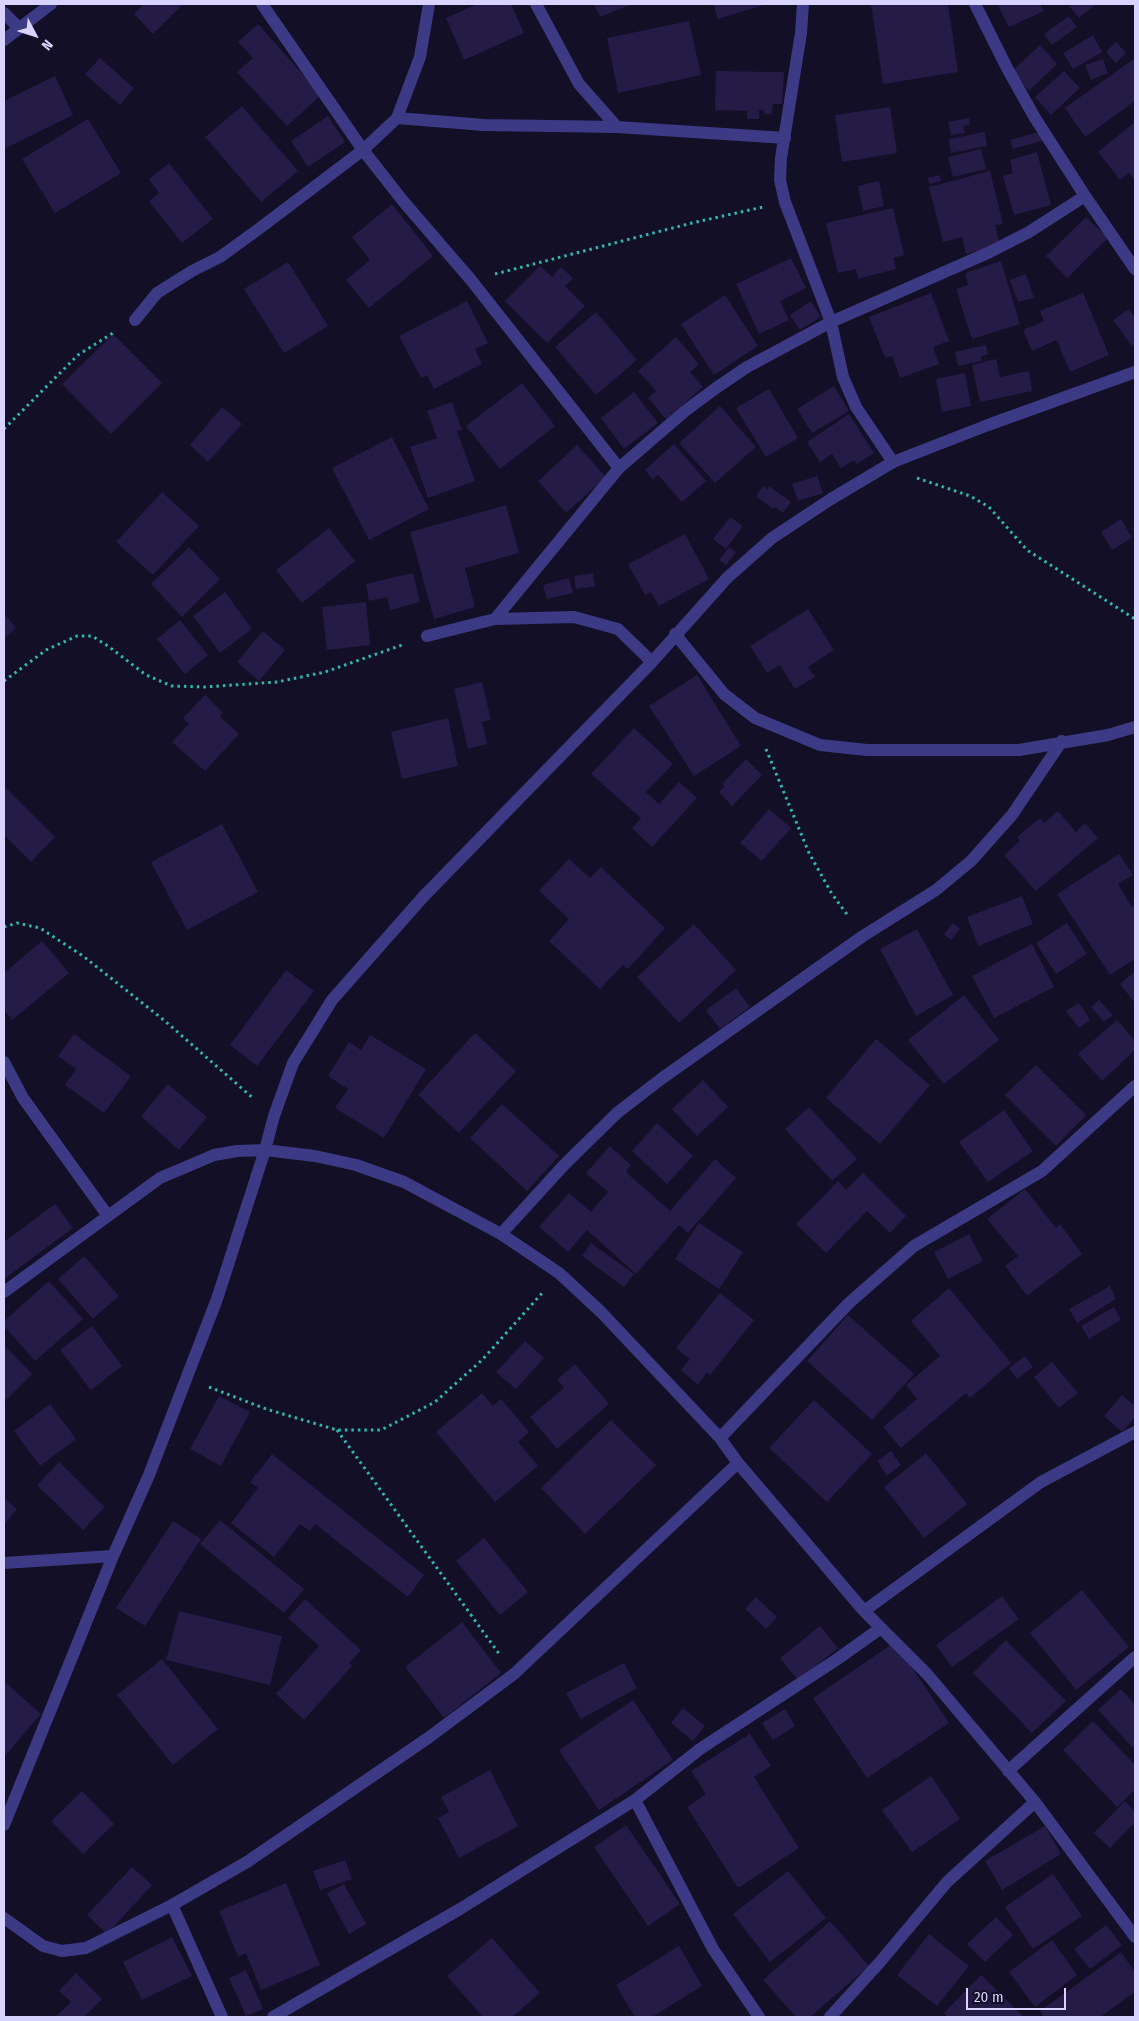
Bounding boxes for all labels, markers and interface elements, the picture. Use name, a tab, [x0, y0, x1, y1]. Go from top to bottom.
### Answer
north arrow	[10, 10, 60, 60]
text: N	[38, 36, 56, 54]
scale bar	[969, 1978, 1069, 2010]
text: 20 m	[974, 1988, 1004, 2006]

